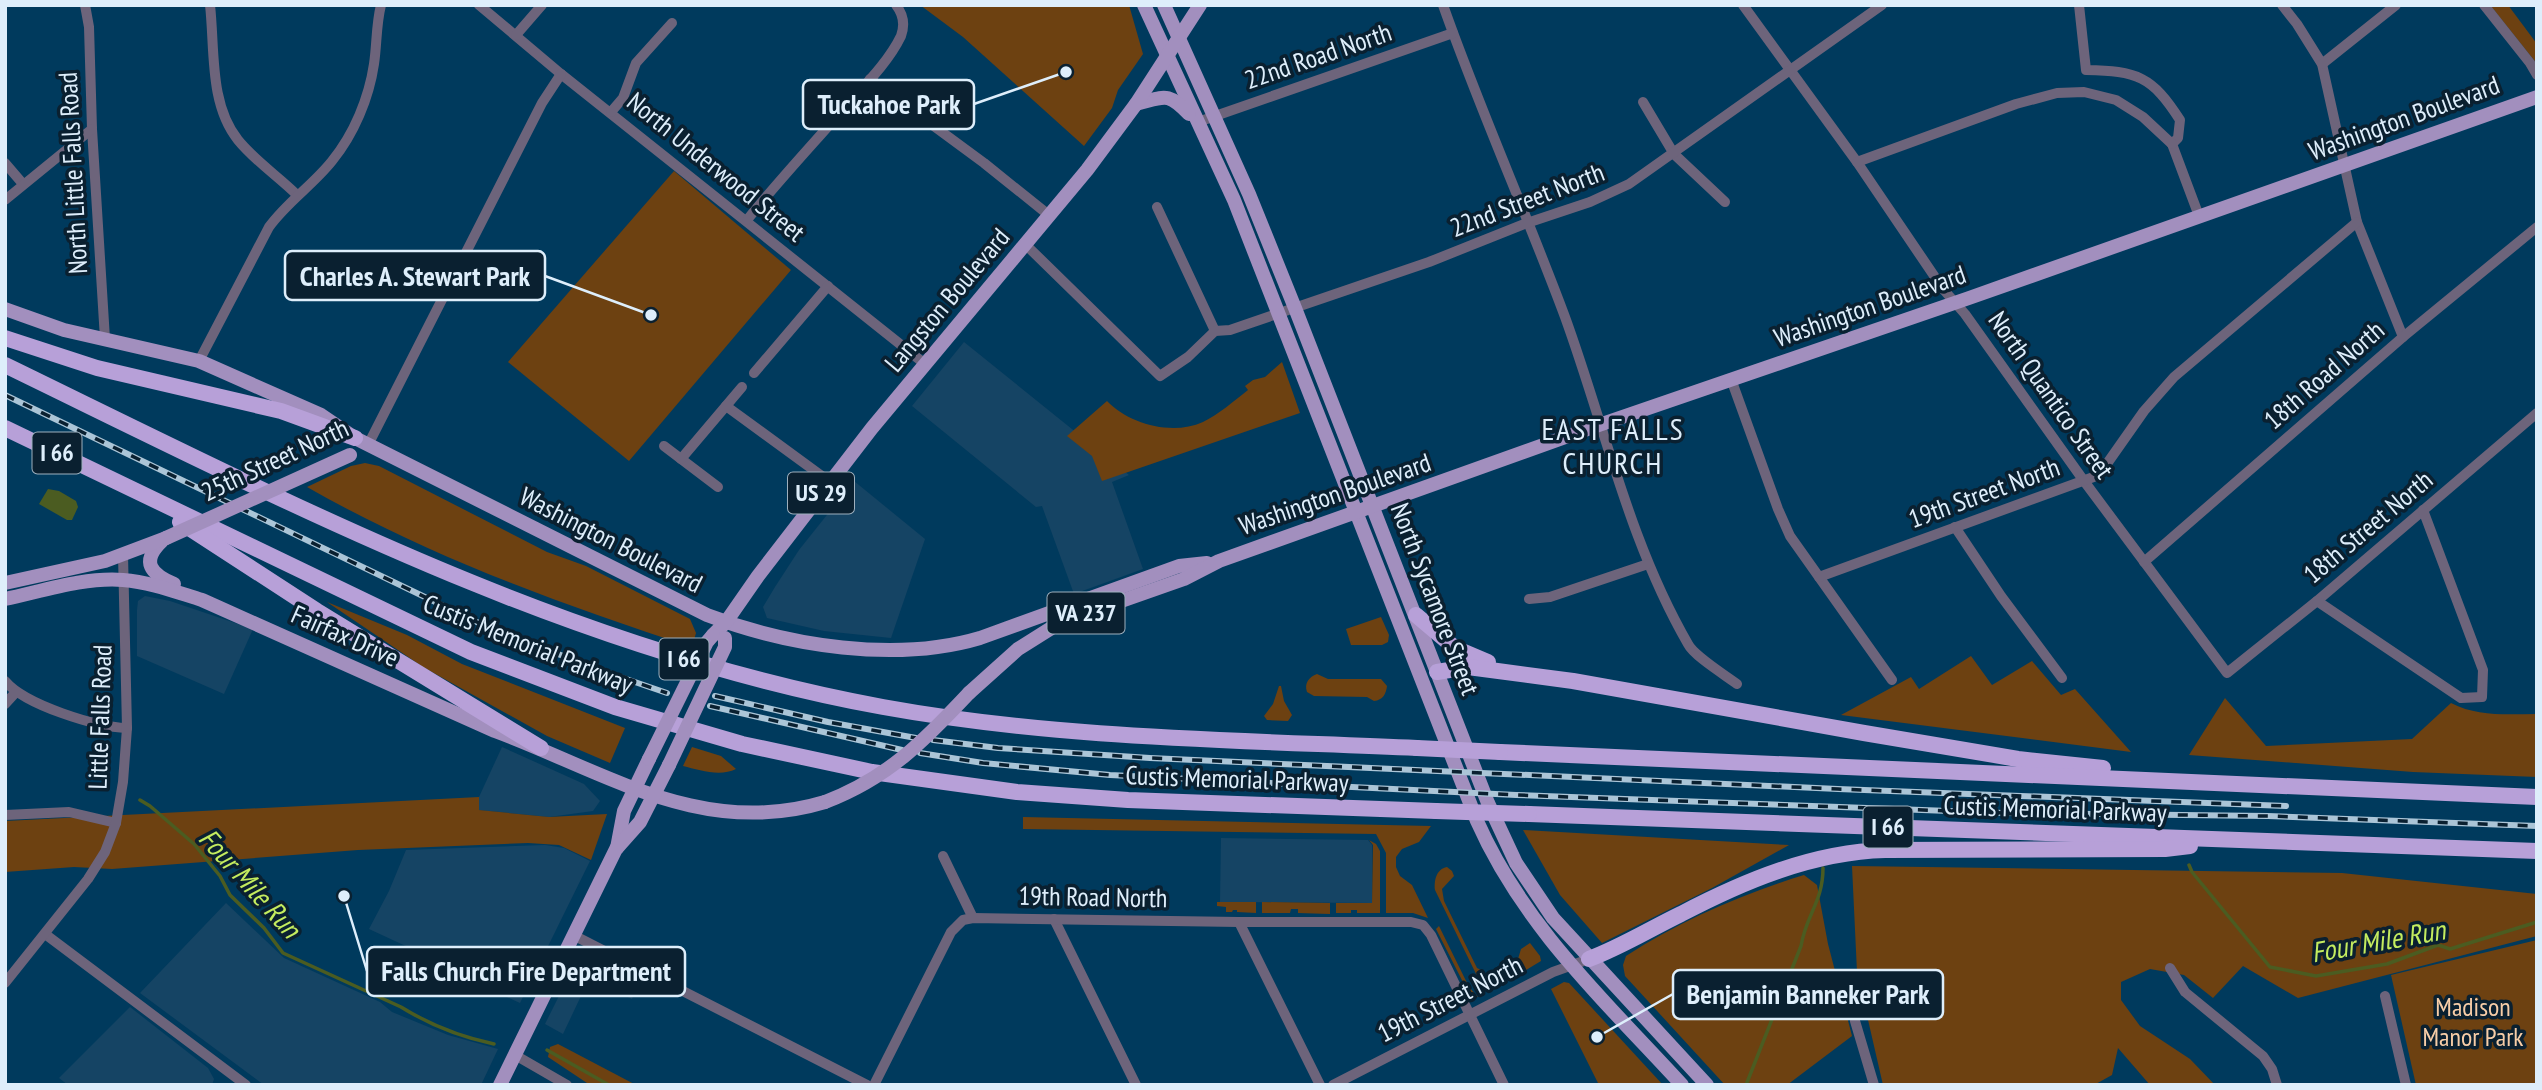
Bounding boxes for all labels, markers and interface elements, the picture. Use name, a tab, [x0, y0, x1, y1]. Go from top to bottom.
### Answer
street label: 22nd Road North	[1240, 15, 1396, 96]
street label: Washington Boulevard	[2304, 68, 2504, 167]
street label: North Little Falls Road	[51, 71, 94, 275]
callout: Tuckahoe Park	[803, 80, 974, 129]
street label: North Underwood Street	[621, 85, 812, 248]
text: Tuckahoe Park	[817, 85, 961, 122]
street label: 22nd Street North	[1445, 155, 1609, 244]
street label: Langston Boulevard	[877, 221, 1016, 378]
callout: Charles A. Stewart Park	[285, 251, 545, 300]
text: Charles A. Stewart Park	[300, 257, 531, 294]
street label: Washington Boulevard	[1770, 257, 1970, 354]
street label: North Quantico Street	[1982, 305, 2121, 485]
street label: 18th Road North	[2257, 313, 2391, 436]
district label: EAST FALLS CHURCH	[1541, 409, 1685, 482]
street label: 25th Street North	[196, 411, 354, 508]
road number: I 66	[32, 432, 82, 474]
street label: Washington Boulevard	[1235, 445, 1435, 542]
street label: 19th Street North	[1904, 450, 2064, 535]
street label: 18th Street North	[2296, 463, 2439, 590]
road number: US 29	[788, 472, 854, 514]
street label: Washington Boulevard	[514, 479, 708, 600]
street label: North Sycamore Street	[1384, 498, 1487, 699]
street label: Custis Memorial Parkway	[419, 586, 638, 701]
road number: VA 237	[1048, 592, 1124, 634]
street label: Fairfax Drive	[286, 597, 404, 674]
road number: I 66	[660, 638, 708, 680]
street label: Little Falls Road	[80, 644, 119, 790]
street label: Custis Memorial Parkway	[1125, 758, 1349, 799]
street label: Custis Memorial Parkway	[1943, 788, 2167, 829]
road number: I 66	[1864, 806, 1912, 848]
water label: Four Mile Run	[191, 820, 311, 947]
street label: 19th Road North	[1018, 879, 1168, 914]
water label: Four Mile Run	[2308, 910, 2449, 970]
callout: Falls Church Fire Department	[367, 947, 685, 996]
street label: 19th Street North	[1372, 948, 1528, 1049]
text: Falls Church Fire Department	[381, 952, 671, 989]
callout: Benjamin Banneker Park	[1673, 970, 1943, 1019]
text: Benjamin Banneker Park	[1687, 975, 1930, 1012]
park label: Madison Manor Park	[2423, 990, 2523, 1053]

